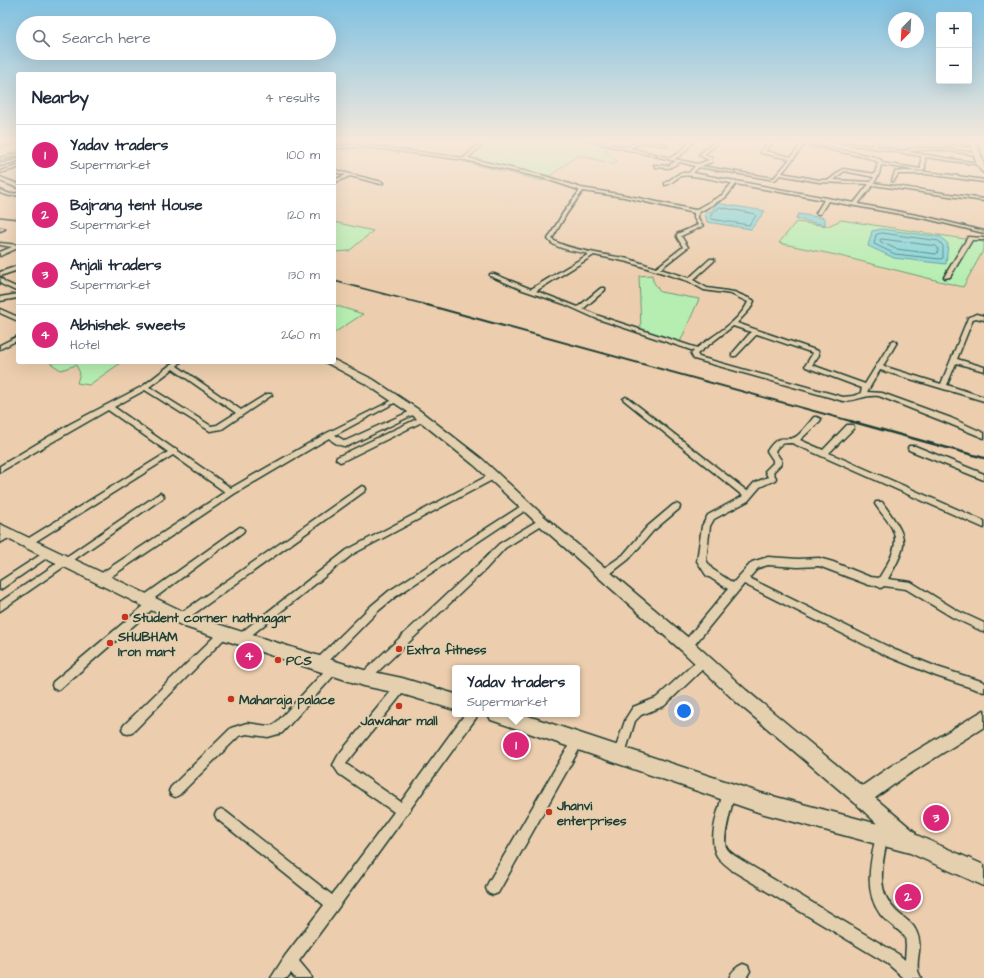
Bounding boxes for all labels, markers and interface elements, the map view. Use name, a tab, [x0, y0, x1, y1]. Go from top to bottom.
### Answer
north arrow	[888, 12, 924, 48]
map controls	[936, 12, 972, 84]
button: +	[936, 12, 972, 48]
search box	[16, 16, 336, 60]
icon: search	[30, 27, 52, 49]
text: Search here	[62, 28, 151, 49]
button: −	[936, 48, 972, 84]
text: Nearby	[32, 86, 89, 110]
text: 4 results	[265, 89, 320, 107]
text: Yadav traders	[70, 135, 168, 156]
text: 1	[44, 146, 46, 164]
text: 100 m	[287, 146, 320, 164]
text: Supermarket	[70, 156, 151, 174]
text: Bajrang tent House	[70, 195, 203, 216]
text: 2	[41, 206, 49, 224]
text: 120 m	[287, 206, 320, 224]
text: Supermarket	[70, 216, 151, 234]
text: Anjali traders	[70, 255, 162, 276]
text: 3	[42, 266, 48, 284]
text: 130 m	[288, 266, 320, 284]
text: Supermarket	[70, 276, 151, 294]
text: Abhishek sweets	[70, 315, 186, 336]
text: 4	[41, 326, 49, 344]
text: 260 m	[281, 326, 320, 344]
text: Hotel	[70, 336, 100, 354]
place label: Student corner nathnagar	[132, 609, 292, 629]
marker: Student corner nathnagar	[120, 612, 130, 622]
place label: SHUBHAM Iron mart	[117, 628, 178, 661]
marker: SHUBHAM Iron mart	[105, 638, 115, 648]
pin: 4	[236, 641, 262, 671]
place label: Extra fitness	[407, 641, 487, 659]
marker: Extra fitness	[394, 644, 404, 654]
place label: PCS	[286, 652, 312, 670]
marker: PCS	[273, 655, 283, 665]
popup	[452, 665, 580, 717]
text: Yadav traders	[467, 672, 565, 693]
place label: Maharaja palace	[239, 691, 335, 710]
text: Supermarket	[467, 693, 547, 711]
marker: Maharaja palace	[226, 694, 236, 704]
marker: Jawahar mall	[394, 701, 404, 711]
your location	[674, 701, 694, 721]
place label: Jawahar mall	[360, 712, 437, 730]
pin: 1	[503, 730, 529, 760]
place label: Jhanvi enterprises	[556, 797, 627, 831]
pin: 3	[923, 803, 949, 833]
marker: Jhanvi enterprises	[544, 807, 554, 817]
pin: 2	[895, 882, 921, 912]

